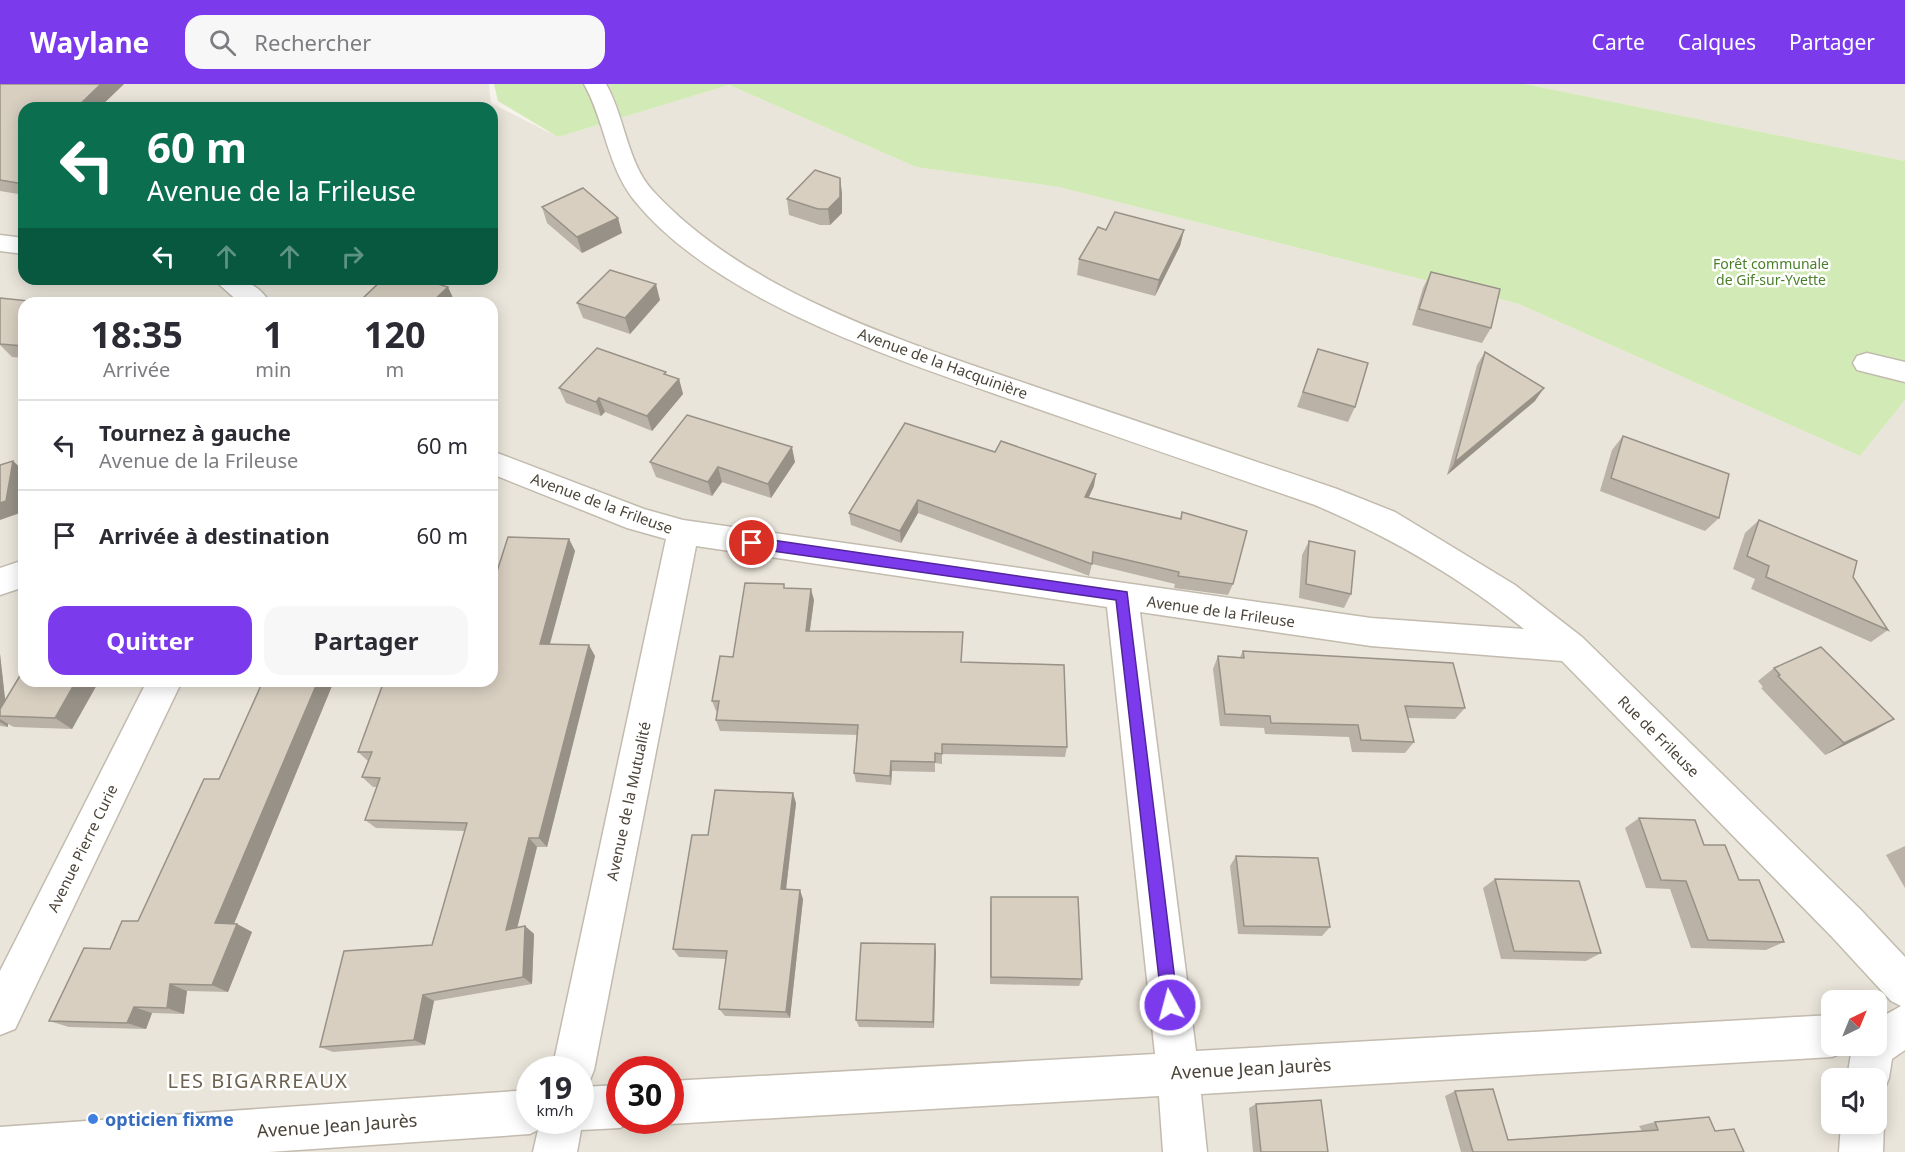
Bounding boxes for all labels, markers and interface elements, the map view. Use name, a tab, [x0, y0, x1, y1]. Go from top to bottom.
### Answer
search box	[185, 15, 605, 69]
text: Waylane	[30, 23, 149, 61]
icon: search	[206, 26, 239, 59]
text: Rechercher	[254, 27, 371, 57]
text: Carte	[1592, 28, 1645, 56]
text: Calques	[1678, 28, 1756, 56]
text: Partager	[1789, 28, 1875, 56]
text: 60 m	[147, 118, 247, 175]
icon: left	[48, 126, 126, 204]
text: Avenue de la Frileuse	[147, 172, 416, 209]
icon: left	[147, 240, 180, 273]
icon: ahead	[210, 240, 243, 273]
icon: ahead	[273, 240, 306, 273]
icon: right	[336, 240, 369, 273]
park label: Forêt communale de Gif-sur-Yvette	[1713, 254, 1829, 289]
text: 18:35	[90, 310, 183, 359]
text: 1	[263, 310, 284, 359]
text: 120	[364, 310, 426, 359]
street label: Avenue de la Hacquinière	[855, 323, 1031, 403]
text: Arrivée	[103, 356, 170, 383]
text: min	[255, 356, 291, 383]
text: m	[385, 356, 404, 383]
text: Tournez à gauche	[99, 417, 291, 447]
icon: left	[48, 429, 81, 462]
text: 60 m	[417, 430, 468, 460]
text: Avenue de la Frileuse	[99, 447, 298, 474]
street label: Avenue de la Frileuse	[528, 468, 676, 538]
pin	[726, 517, 777, 568]
icon: arrive	[48, 519, 81, 552]
text: Arrivée à destination	[99, 520, 330, 550]
text: 60 m	[417, 520, 468, 550]
icon: arrive	[735, 526, 768, 559]
street label: Avenue de la Frileuse	[1146, 591, 1296, 631]
button: Quitter	[48, 606, 252, 675]
button: Partager	[264, 606, 468, 675]
street label: Rue de Frileuse	[1614, 691, 1704, 781]
street label: Avenue de la Mutualité	[601, 720, 655, 882]
street label: Avenue Pierre Curie	[42, 781, 122, 915]
position arrow	[1138, 973, 1202, 1037]
north arrow	[1821, 990, 1887, 1056]
map controls	[1821, 990, 1887, 1134]
street label: Avenue Jean Jaurès	[1170, 1052, 1332, 1084]
speed limit sign: 30	[606, 1056, 684, 1134]
district label: LES BIGARREAUX	[167, 1067, 349, 1094]
text: 19	[538, 1067, 572, 1108]
button: sound	[1821, 1068, 1887, 1134]
text: km/h	[537, 1100, 573, 1120]
place label: opticien fixme	[105, 1107, 234, 1131]
street label: Avenue Jean Jaurès	[256, 1107, 418, 1143]
marker: opticien fixme	[86, 1112, 100, 1126]

